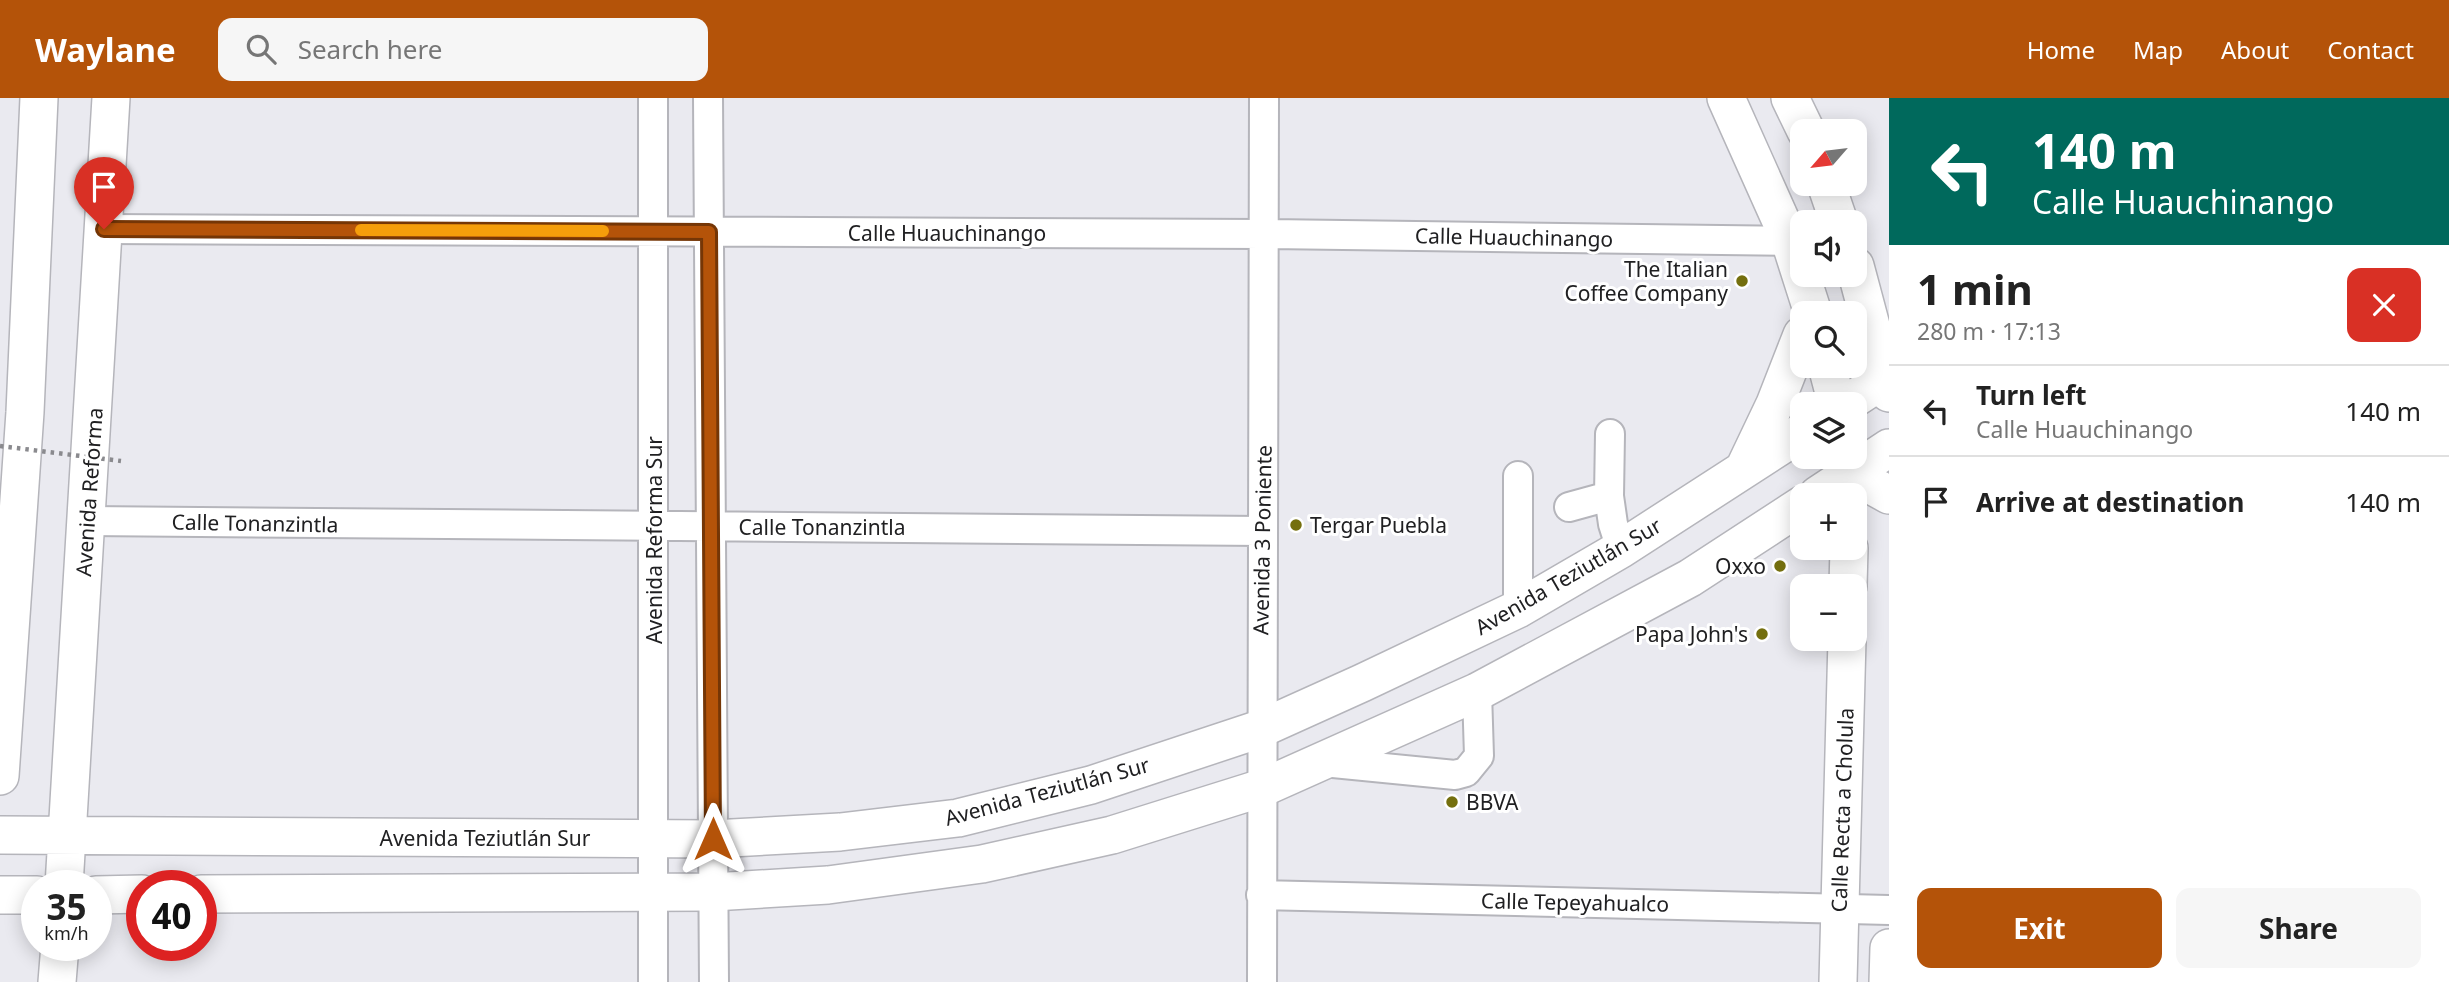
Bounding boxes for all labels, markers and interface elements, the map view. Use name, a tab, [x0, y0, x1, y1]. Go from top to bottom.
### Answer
search box	[218, 18, 708, 81]
text: Waylane	[35, 27, 176, 72]
icon: search	[242, 30, 280, 68]
text: Search here	[298, 31, 442, 67]
text: Home	[2027, 33, 2095, 66]
text: Map	[2133, 33, 2183, 66]
text: About	[2221, 33, 2289, 66]
text: Contact	[2327, 33, 2414, 66]
text: 140 m	[2032, 117, 2177, 183]
north arrow	[1790, 119, 1867, 196]
map controls	[1790, 119, 1867, 651]
icon: left	[1917, 126, 2008, 217]
pin	[74, 157, 134, 229]
icon: arrive	[85, 168, 123, 206]
text: Calle Huauchinango	[2032, 180, 2334, 223]
button: sound	[1790, 210, 1867, 287]
street label: Calle Huauchinango	[848, 219, 1046, 247]
street label: Calle Huauchinango	[1415, 221, 1613, 253]
place label: The Italian Coffee Company	[1564, 255, 1728, 307]
text: 1 min	[1917, 260, 2033, 317]
button: close	[2347, 268, 2421, 342]
marker: The Italian Coffee Company	[1734, 273, 1750, 289]
button: search	[1790, 301, 1867, 378]
text: 280 m · 17:13	[1917, 315, 2061, 347]
text: Turn left	[1976, 377, 2087, 413]
button: layers	[1790, 392, 1867, 469]
icon: left	[1917, 392, 1955, 430]
text: 140 m	[2345, 393, 2421, 429]
street label: Avenida Reforma	[69, 407, 109, 577]
text: Calle Huauchinango	[1976, 413, 2193, 445]
street label: Avenida Reforma Sur	[640, 436, 668, 644]
street label: Avenida 3 Poniente	[1246, 445, 1278, 635]
button: +	[1790, 483, 1867, 560]
icon: arrive	[1917, 483, 1955, 521]
text: Arrive at destination	[1976, 484, 2245, 520]
text: 140 m	[2345, 484, 2421, 520]
street label: Calle Tonanzintla	[171, 508, 339, 538]
place label: Tergar Puebla	[1310, 511, 1447, 539]
street label: Avenida Teziutlán Sur	[1470, 511, 1667, 641]
street label: Calle Tonanzintla	[739, 513, 905, 541]
marker: Tergar Puebla	[1288, 517, 1304, 533]
place label: Oxxo	[1715, 552, 1766, 580]
marker: Oxxo	[1772, 558, 1788, 574]
button: −	[1790, 574, 1867, 651]
place label: Papa John's	[1635, 620, 1748, 648]
marker: Papa John's	[1754, 626, 1770, 642]
street label: Calle Recta a Cholula	[1824, 707, 1860, 913]
street label: Avenida Teziutlán Sur	[941, 750, 1153, 832]
place label: BBVA	[1466, 788, 1519, 816]
marker: BBVA	[1444, 794, 1460, 810]
position arrow	[676, 802, 750, 876]
street label: Avenida Teziutlán Sur	[380, 824, 591, 852]
speed limit sign: 40	[126, 870, 217, 961]
text: 35	[46, 883, 87, 930]
street label: Calle Tepeyahualco	[1481, 886, 1669, 918]
button: Exit	[1917, 888, 2162, 968]
button: Share	[2176, 888, 2421, 968]
text: km/h	[44, 921, 89, 945]

